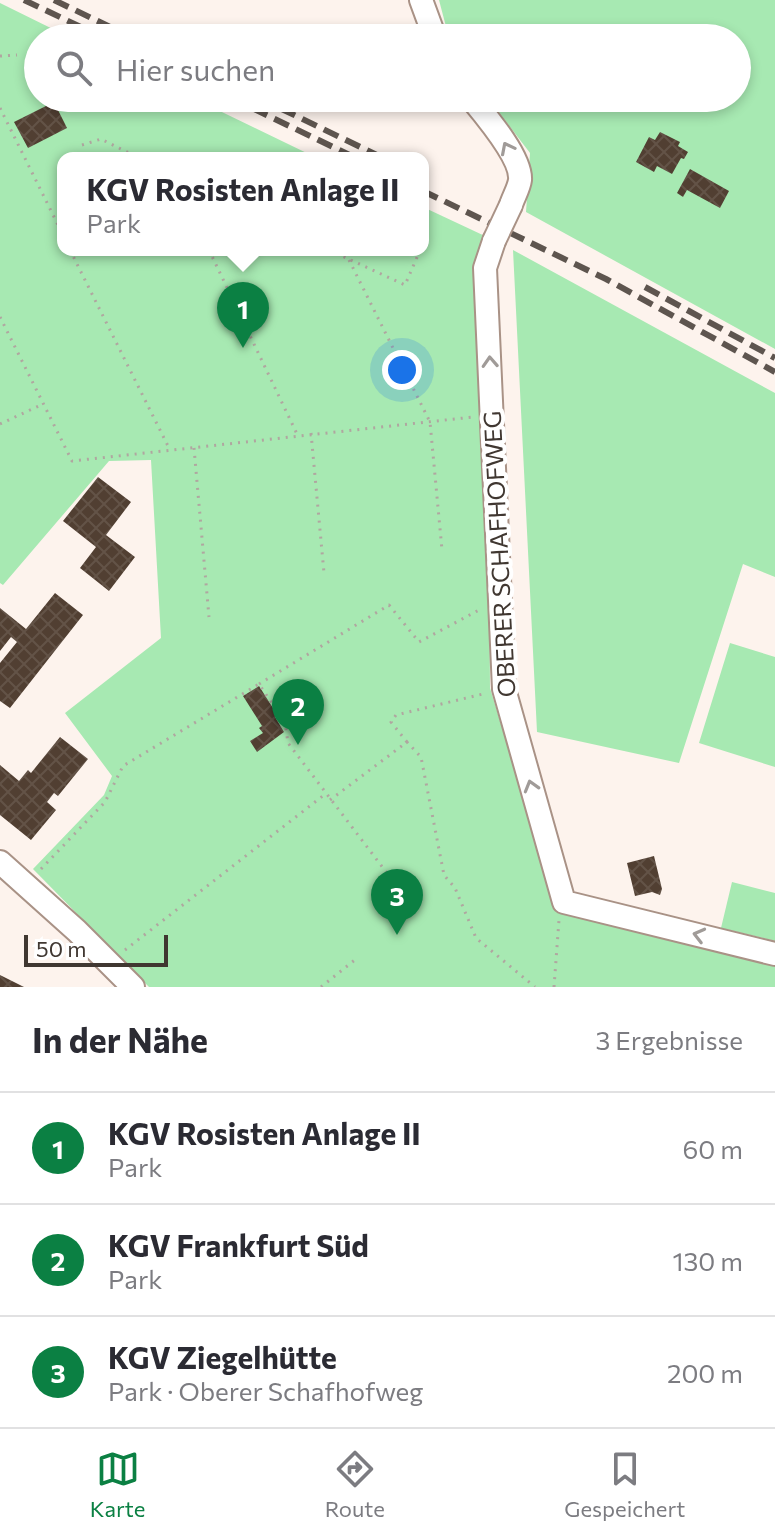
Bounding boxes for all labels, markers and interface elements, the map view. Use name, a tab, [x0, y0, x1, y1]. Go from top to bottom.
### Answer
search box	[24, 24, 751, 112]
icon: search	[52, 46, 96, 90]
text: Hier suchen	[116, 50, 275, 87]
one-way arrow	[501, 141, 517, 156]
popup	[57, 152, 429, 256]
text: KGV Rosisten Anlage II	[87, 170, 399, 207]
text: Park	[87, 207, 141, 238]
pin: 1	[217, 282, 269, 348]
your location	[382, 350, 422, 390]
one-way arrow	[481, 355, 498, 368]
street label: OBERER SCHAFHOFWEG	[477, 410, 520, 698]
pin: 2	[272, 679, 324, 745]
one-way arrow	[524, 779, 540, 793]
pin: 3	[371, 869, 423, 935]
one-way arrow	[693, 928, 707, 945]
scale bar	[24, 931, 168, 967]
text: 50 m	[36, 935, 86, 962]
text: In der Nähe	[32, 1018, 208, 1060]
text: 3 Ergebnisse	[596, 1024, 743, 1055]
text: KGV Rosisten Anlage II	[108, 1114, 421, 1151]
text: 1	[52, 1133, 64, 1164]
text: 60 m	[683, 1133, 743, 1164]
text: Park	[108, 1151, 162, 1182]
text: KGV Frankfurt Süd	[108, 1226, 369, 1263]
text: 2	[51, 1245, 65, 1276]
text: 130 m	[672, 1245, 743, 1276]
text: Park	[108, 1263, 162, 1294]
text: KGV Ziegelhütte	[108, 1338, 337, 1375]
text: 3	[50, 1357, 66, 1388]
text: 200 m	[667, 1357, 743, 1388]
text: Park · Oberer Schafhofweg	[108, 1375, 423, 1406]
tab: Karte	[90, 1447, 145, 1522]
tab: Route	[325, 1447, 385, 1522]
tab: Gespeichert	[564, 1447, 685, 1522]

